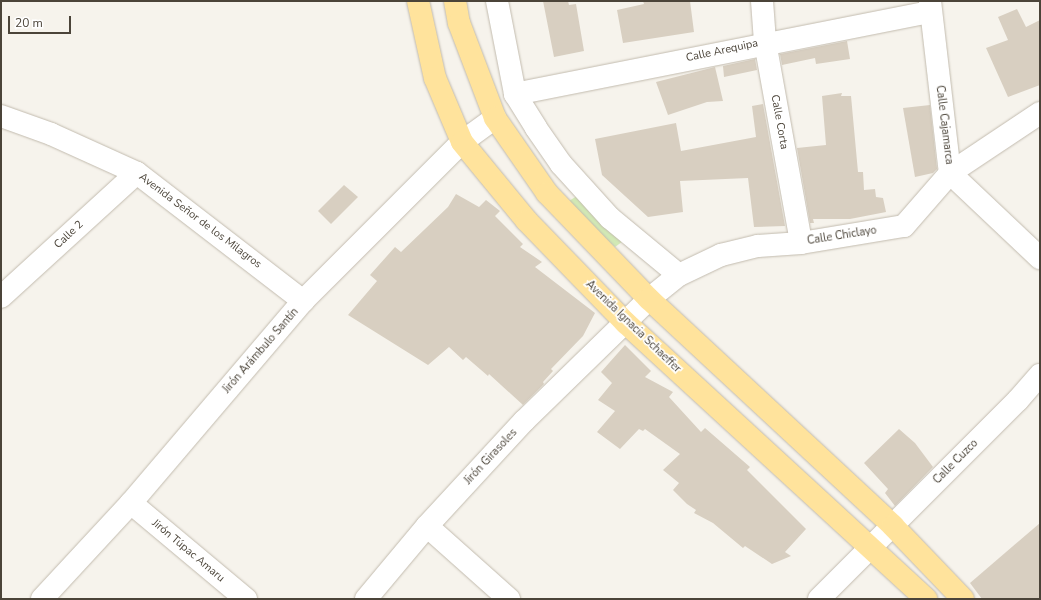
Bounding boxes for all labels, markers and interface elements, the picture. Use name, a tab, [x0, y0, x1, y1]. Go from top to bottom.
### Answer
scale bar	[10, 8, 73, 34]
text: 20 m	[15, 15, 43, 31]
street label: Calle Arequipa	[685, 37, 759, 65]
street label: Calle Cajamarca	[933, 85, 955, 165]
street label: Calle Corta	[768, 94, 790, 150]
street label: Avenida Señor de los Milagros	[136, 171, 264, 271]
street label: Calle 2	[52, 218, 86, 252]
street label: Calle Chiclayo	[806, 224, 878, 248]
street label: Avenida Ignacia Schaeffer	[583, 278, 683, 376]
street label: Jirón Arámbulo Santín	[220, 306, 302, 396]
street label: Jirón Girasoles	[462, 426, 520, 488]
street label: Calle Cuzco	[931, 437, 981, 487]
street label: Jirón Túpac Amaru	[149, 517, 227, 585]

